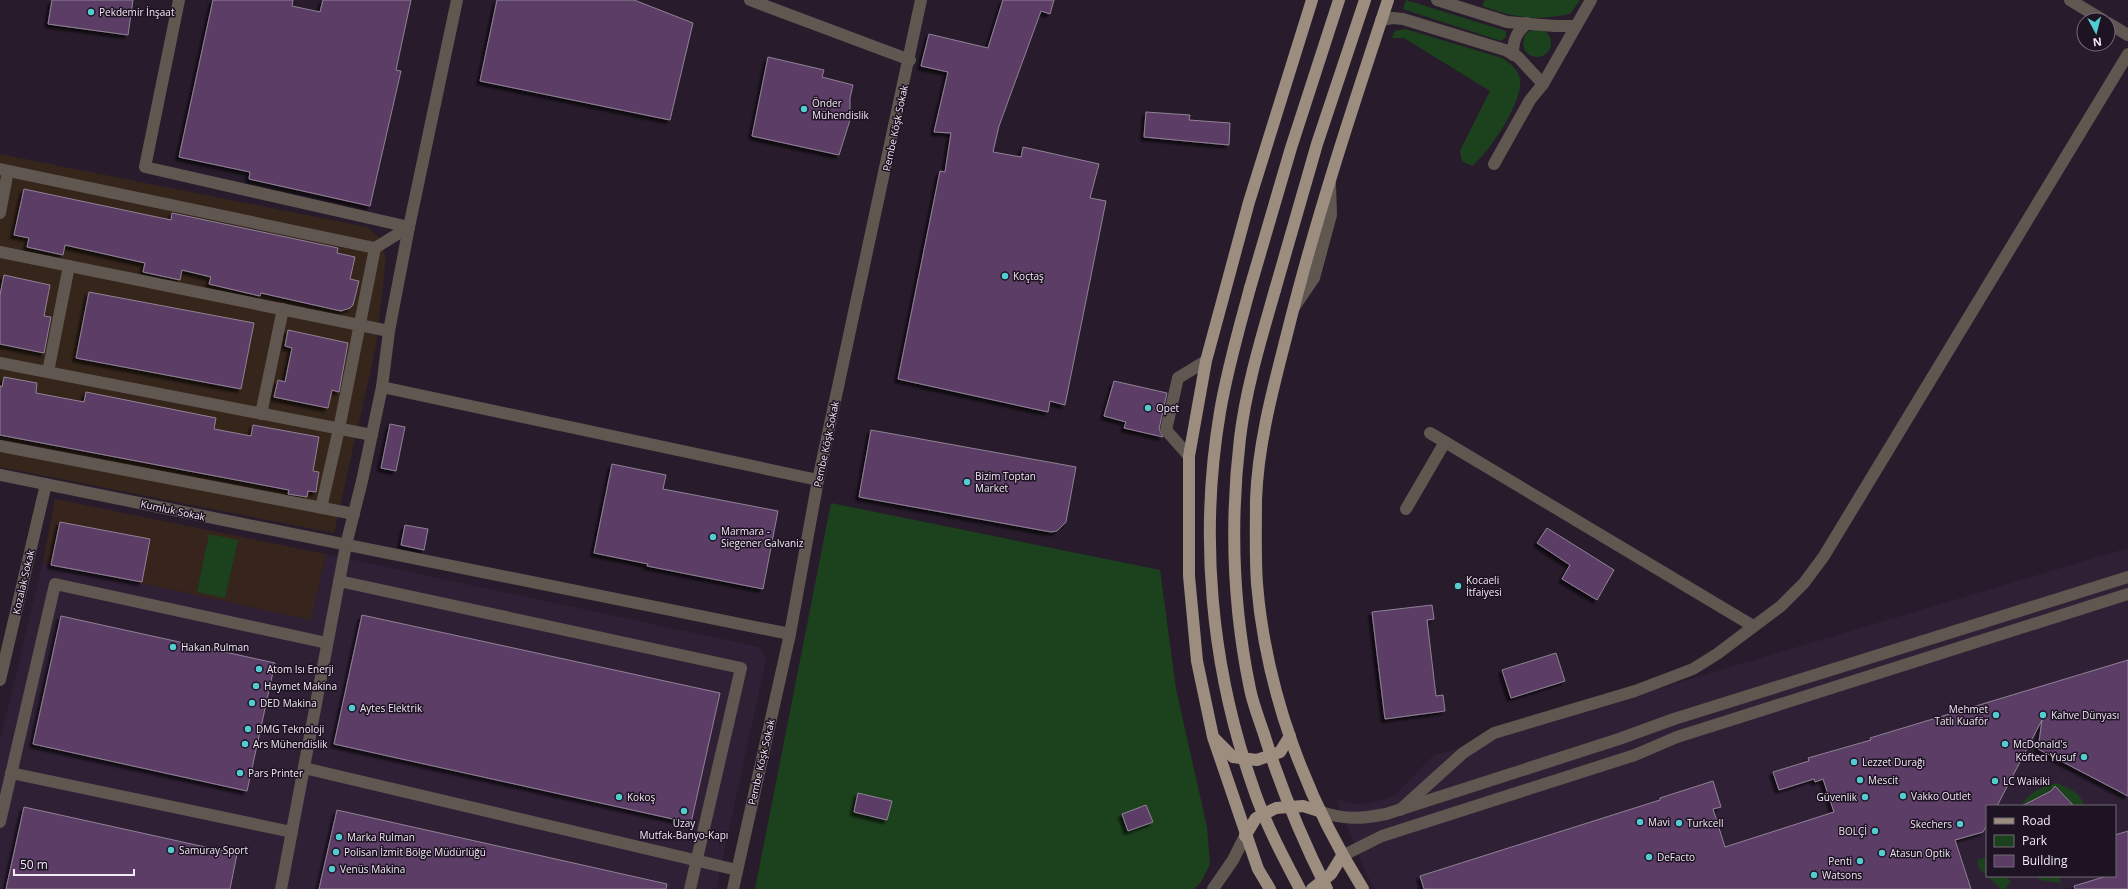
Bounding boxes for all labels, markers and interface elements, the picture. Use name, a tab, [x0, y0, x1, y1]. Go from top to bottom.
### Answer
place label: Pekdemir İnşaat	[99, 5, 175, 19]
marker: Pekdemir İnşaat	[86, 7, 96, 17]
north arrow	[2076, 12, 2116, 52]
text: N	[2092, 34, 2103, 50]
street label: Pembe Köşk Sokak	[879, 83, 911, 172]
place label: Önder Mühendislik	[812, 96, 869, 122]
marker: Önder Mühendislik	[799, 104, 809, 114]
place label: Koçtaş	[1013, 269, 1044, 283]
marker: Koçtaş	[1000, 271, 1010, 281]
street label: Pembe Köşk Sokak	[810, 399, 842, 488]
place label: Opet	[1156, 401, 1180, 415]
marker: Opet	[1143, 403, 1153, 413]
place label: Bizim Toptan Market	[975, 469, 1036, 495]
marker: Bizim Toptan Market	[962, 477, 972, 487]
street label: Kumluk Sokak	[139, 496, 207, 524]
place label: Marmara - Siegener Galvaniz	[721, 524, 804, 550]
marker: Marmara - Siegener Galvaniz	[708, 532, 718, 542]
street label: Kozalak Sokak	[9, 548, 37, 616]
place label: Kocaeli İtfaiyesi	[1466, 573, 1502, 599]
marker: Kocaeli İtfaiyesi	[1453, 581, 1463, 591]
place label: Hakan Rulman	[181, 640, 249, 654]
marker: Hakan Rulman	[168, 642, 178, 652]
place label: Atom Isı Enerji	[267, 662, 334, 676]
marker: Atom Isı Enerji	[254, 664, 264, 674]
place label: Haymet Makina	[264, 679, 337, 693]
marker: Haymet Makina	[251, 681, 261, 691]
place label: DED Makina	[260, 696, 317, 710]
marker: DED Makina	[247, 698, 257, 708]
place label: Aytes Elektrik	[360, 701, 423, 715]
place label: Mehmet Tatlı Kuaför	[1934, 702, 1988, 728]
marker: Aytes Elektrik	[347, 703, 357, 713]
place label: Kahve Dünyası	[2051, 708, 2119, 722]
marker: Mehmet Tatlı Kuaför	[1991, 710, 2001, 720]
marker: Kahve Dünyası	[2038, 710, 2048, 720]
street label: Pembe Köşk Sokak	[744, 717, 778, 806]
place label: DMG Teknoloji	[256, 722, 324, 736]
marker: DMG Teknoloji	[243, 724, 253, 734]
place label: Ars Mühendislik	[253, 737, 328, 751]
place label: McDonald's	[2013, 737, 2068, 751]
marker: Ars Mühendislik	[240, 739, 250, 749]
marker: McDonald's	[2000, 739, 2010, 749]
place label: Köfteci Yusuf	[2015, 750, 2077, 764]
marker: Köfteci Yusuf	[2079, 752, 2089, 762]
place label: Lezzet Durağı	[1862, 755, 1925, 769]
marker: Lezzet Durağı	[1849, 757, 1859, 767]
place label: Pars Printer	[248, 766, 303, 780]
marker: Pars Printer	[235, 768, 245, 778]
place label: Mescit	[1868, 773, 1899, 787]
place label: LC Waikiki	[2003, 774, 2050, 788]
marker: Mescit	[1855, 775, 1865, 785]
marker: LC Waikiki	[1990, 776, 2000, 786]
place label: Vakko Outlet	[1911, 789, 1971, 803]
place label: Kokoş	[627, 790, 655, 804]
place label: Güvenlik	[1817, 790, 1858, 804]
marker: Vakko Outlet	[1898, 791, 1908, 801]
marker: Kokoş	[614, 792, 624, 802]
marker: Güvenlik	[1860, 792, 1870, 802]
legend	[1986, 805, 2116, 877]
marker: Uzay Mutfak-Banyo-Kapı	[679, 806, 689, 816]
text: Road	[2022, 812, 2051, 829]
place label: Mavi	[1648, 815, 1670, 829]
place label: Uzay Mutfak-Banyo-Kapı	[640, 816, 728, 842]
place label: Turkcell	[1687, 816, 1723, 830]
marker: Mavi	[1635, 817, 1645, 827]
place label: Skechers	[1910, 817, 1952, 831]
marker: Turkcell	[1674, 818, 1684, 828]
marker: Skechers	[1955, 819, 1965, 829]
place label: BOLÇİ	[1838, 824, 1867, 838]
marker: BOLÇİ	[1870, 826, 1880, 836]
place label: Marka Rulman	[347, 830, 415, 844]
marker: Marka Rulman	[334, 832, 344, 842]
text: Park	[2022, 832, 2048, 849]
place label: Samuray Sport	[179, 843, 248, 857]
marker: Samuray Sport	[166, 845, 176, 855]
place label: Polisan İzmit Bölge Müdürlüğü	[344, 845, 486, 859]
place label: Atasun Optik	[1890, 846, 1951, 860]
marker: Polisan İzmit Bölge Müdürlüğü	[331, 847, 341, 857]
marker: Atasun Optik	[1877, 848, 1887, 858]
place label: DeFacto	[1657, 850, 1695, 864]
scale bar	[14, 851, 134, 877]
marker: DeFacto	[1644, 852, 1654, 862]
text: Building	[2022, 852, 2068, 869]
place label: Penti	[1828, 854, 1852, 868]
text: 50 m	[20, 856, 48, 873]
marker: Penti	[1855, 856, 1865, 866]
place label: Venüs Makina	[340, 862, 405, 876]
marker: Venüs Makina	[327, 864, 337, 874]
place label: Watsons	[1822, 868, 1862, 882]
marker: Watsons	[1809, 870, 1819, 880]

